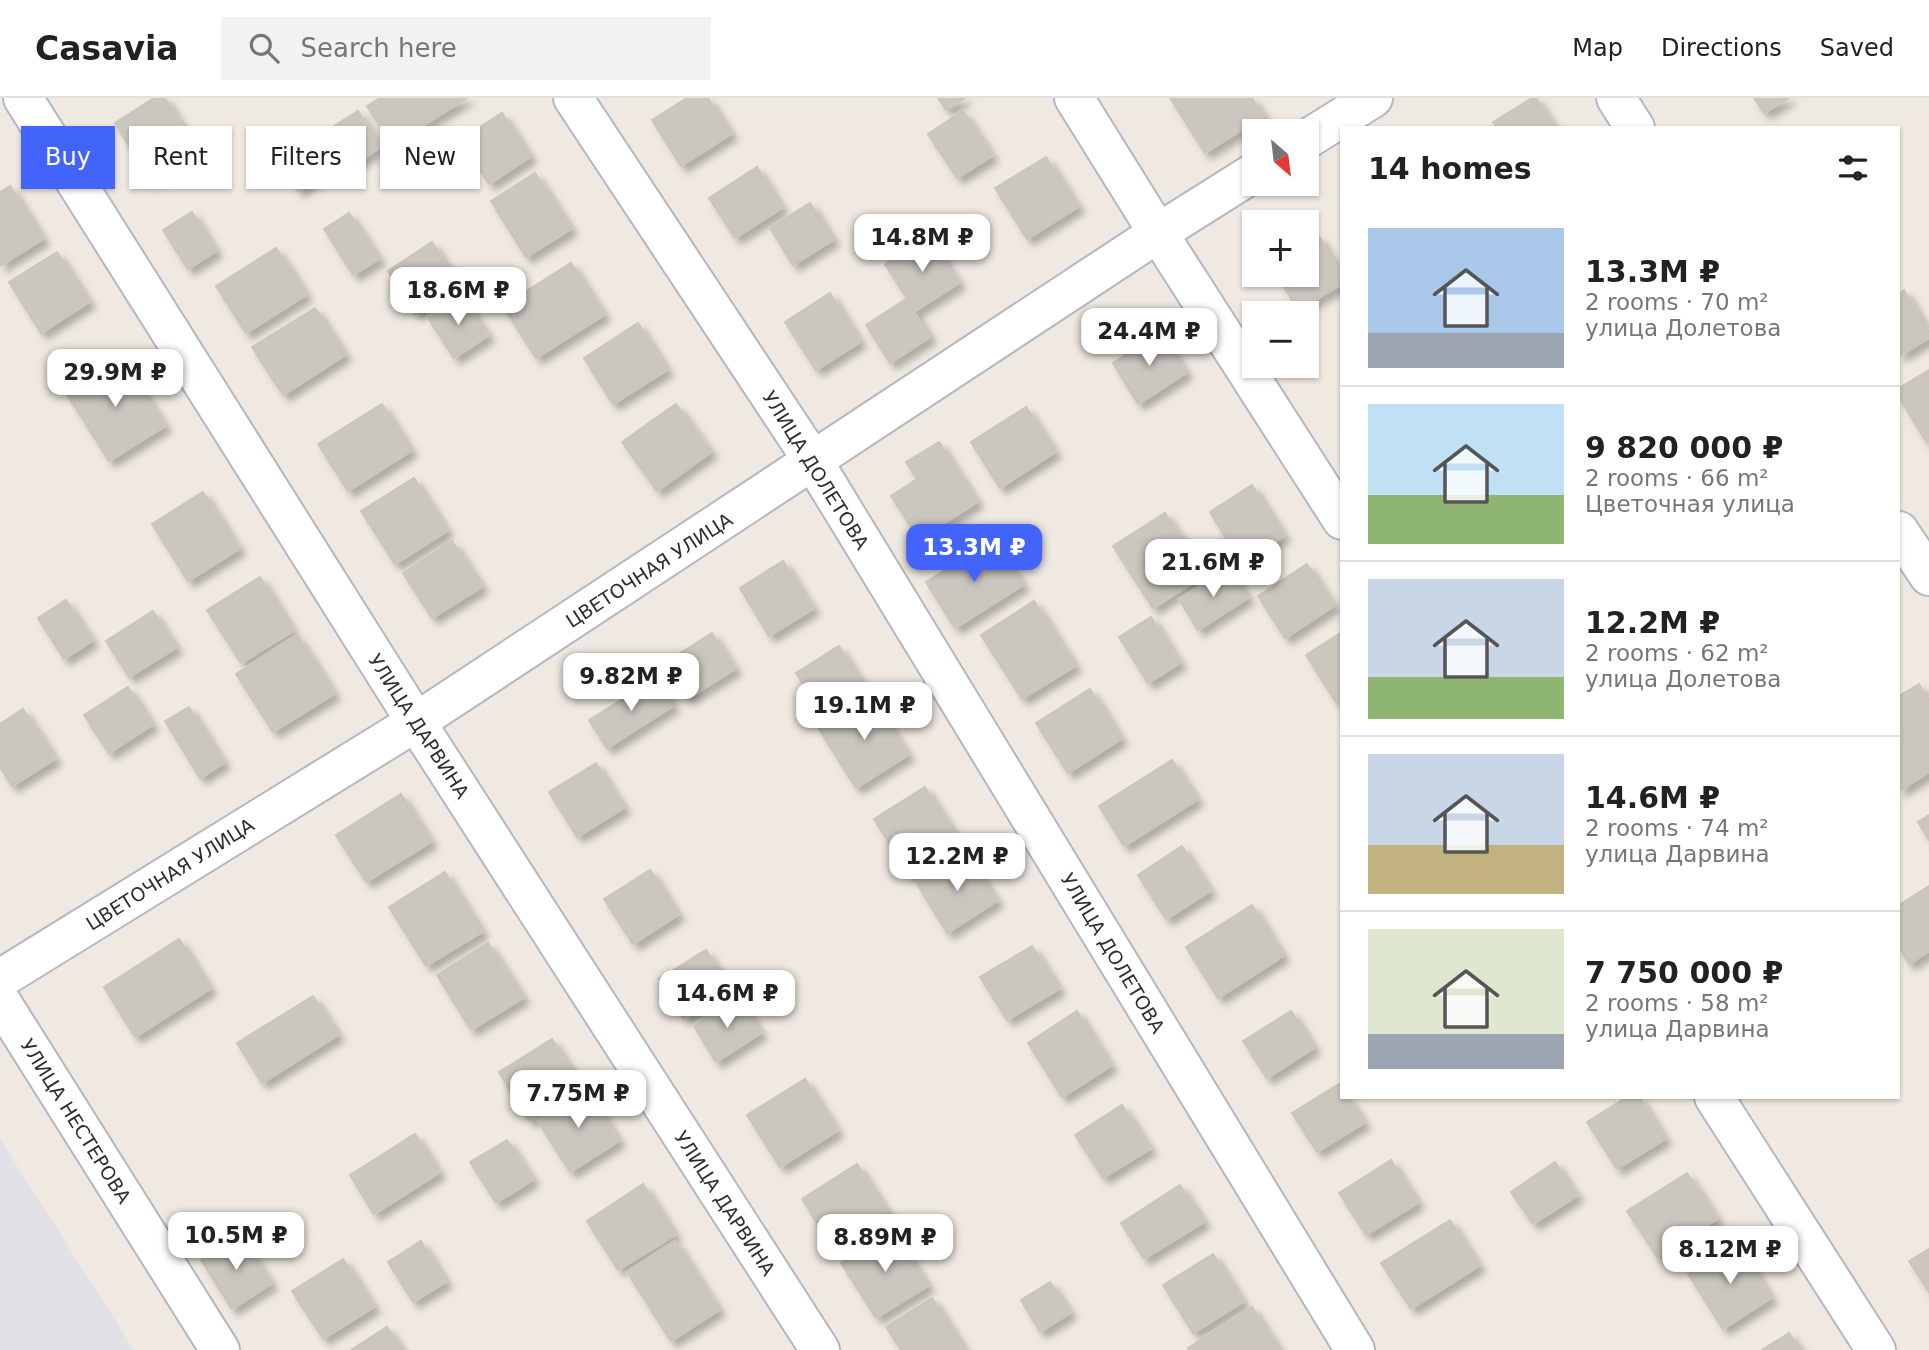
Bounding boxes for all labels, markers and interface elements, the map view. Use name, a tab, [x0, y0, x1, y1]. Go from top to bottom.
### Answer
search box	[221, 17, 711, 80]
text: Casavia	[35, 29, 179, 68]
icon: search	[245, 29, 283, 67]
text: Search here	[301, 33, 457, 63]
text: Map	[1572, 34, 1623, 62]
text: Directions	[1661, 34, 1782, 62]
text: Saved	[1820, 34, 1894, 62]
north arrow	[1242, 119, 1320, 196]
map controls	[1242, 119, 1319, 378]
chip: Buy	[21, 126, 115, 189]
chip: Rent	[129, 126, 232, 189]
chip: Filters	[246, 126, 366, 189]
chip: New	[380, 126, 480, 189]
icon: filters	[1834, 149, 1872, 187]
text: 14 homes	[1368, 151, 1532, 186]
button: +	[1242, 210, 1319, 287]
pin: 14.8M ₽	[857, 214, 987, 274]
text: 14.8M ₽	[870, 224, 974, 250]
text: 13.3M ₽	[1585, 254, 1720, 289]
icon: home	[1424, 256, 1508, 340]
pin: 18.6M ₽	[393, 268, 523, 327]
text: 18.6M ₽	[406, 277, 510, 303]
text: 2 rooms · 70 m²	[1585, 289, 1769, 315]
button: −	[1242, 301, 1319, 378]
pin: 24.4M ₽	[1084, 308, 1214, 368]
text: улица Долетова	[1585, 315, 1781, 341]
text: 24.4M ₽	[1097, 318, 1201, 344]
pin: 29.9M ₽	[50, 350, 180, 409]
text: 29.9M ₽	[63, 359, 167, 385]
street label: УЛИЦА ДОЛЕТОВА	[758, 387, 874, 553]
text: 9 820 000 ₽	[1585, 430, 1783, 465]
icon: home	[1424, 432, 1508, 516]
text: 2 rooms · 66 m²	[1585, 465, 1769, 491]
text: Цветочная улица	[1585, 491, 1795, 517]
street label: ЦВЕТОЧНАЯ УЛИЦА	[562, 508, 736, 632]
pin: 13.3M ₽	[909, 524, 1039, 584]
text: 13.3M ₽	[922, 534, 1026, 560]
pin: 21.6M ₽	[1148, 540, 1278, 599]
text: 21.6M ₽	[1161, 549, 1265, 575]
text: 12.2M ₽	[1585, 605, 1720, 640]
icon: home	[1424, 607, 1508, 691]
text: 2 rooms · 62 m²	[1585, 640, 1769, 666]
street label: УЛИЦА ДАРВИНА	[364, 650, 474, 802]
pin: 9.82M ₽	[566, 654, 696, 713]
text: 9.82M ₽	[579, 663, 683, 689]
text: улица Долетова	[1585, 666, 1781, 692]
pin: 19.1M ₽	[799, 682, 929, 742]
text: 19.1M ₽	[812, 692, 916, 718]
text: 14.6M ₽	[1585, 780, 1720, 815]
icon: home	[1424, 782, 1508, 866]
street label: ЦВЕТОЧНАЯ УЛИЦА	[82, 813, 258, 935]
text: 2 rooms · 74 m²	[1585, 815, 1769, 841]
pin: 12.2M ₽	[892, 834, 1022, 893]
text: улица Дарвина	[1585, 841, 1770, 867]
text: 12.2M ₽	[905, 843, 1009, 869]
street label: УЛИЦА ДОЛЕТОВА	[1057, 869, 1169, 1037]
text: 7 750 000 ₽	[1585, 955, 1783, 990]
icon: home	[1424, 957, 1508, 1041]
pin: 14.6M ₽	[662, 970, 792, 1030]
text: 14.6M ₽	[675, 980, 779, 1006]
text: 2 rooms · 58 m²	[1585, 990, 1769, 1016]
text: улица Дарвина	[1585, 1016, 1770, 1042]
street label: УЛИЦА НЕСТЕРОВА	[16, 1035, 136, 1207]
pin: 7.75M ₽	[513, 1070, 643, 1130]
text: 7.75M ₽	[526, 1080, 630, 1106]
street label: УЛИЦА ДАРВИНА	[670, 1127, 780, 1279]
pin: 10.5M ₽	[171, 1212, 301, 1272]
pin: 8.89M ₽	[820, 1214, 950, 1274]
text: 10.5M ₽	[184, 1222, 288, 1248]
text: 8.89M ₽	[833, 1224, 937, 1250]
pin: 8.12M ₽	[1665, 1226, 1795, 1286]
text: 8.12M ₽	[1678, 1236, 1782, 1262]

